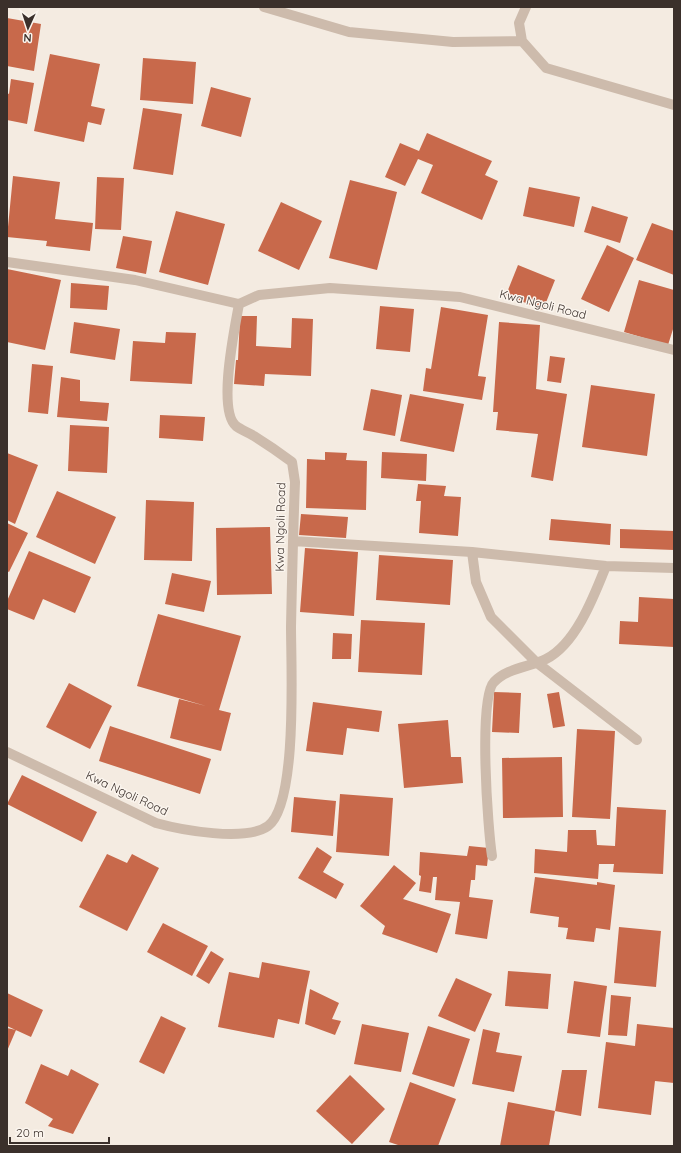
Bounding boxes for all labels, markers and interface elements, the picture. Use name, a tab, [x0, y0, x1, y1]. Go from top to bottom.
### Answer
north arrow	[8, 8, 48, 48]
text: N	[23, 31, 32, 45]
street label: Kwa Ngoli Road	[498, 286, 588, 322]
street label: Kwa Ngoli Road	[272, 482, 288, 572]
street label: Kwa Ngoli Road	[83, 767, 171, 819]
scale bar	[10, 1119, 109, 1145]
text: 20 m	[16, 1125, 44, 1140]

